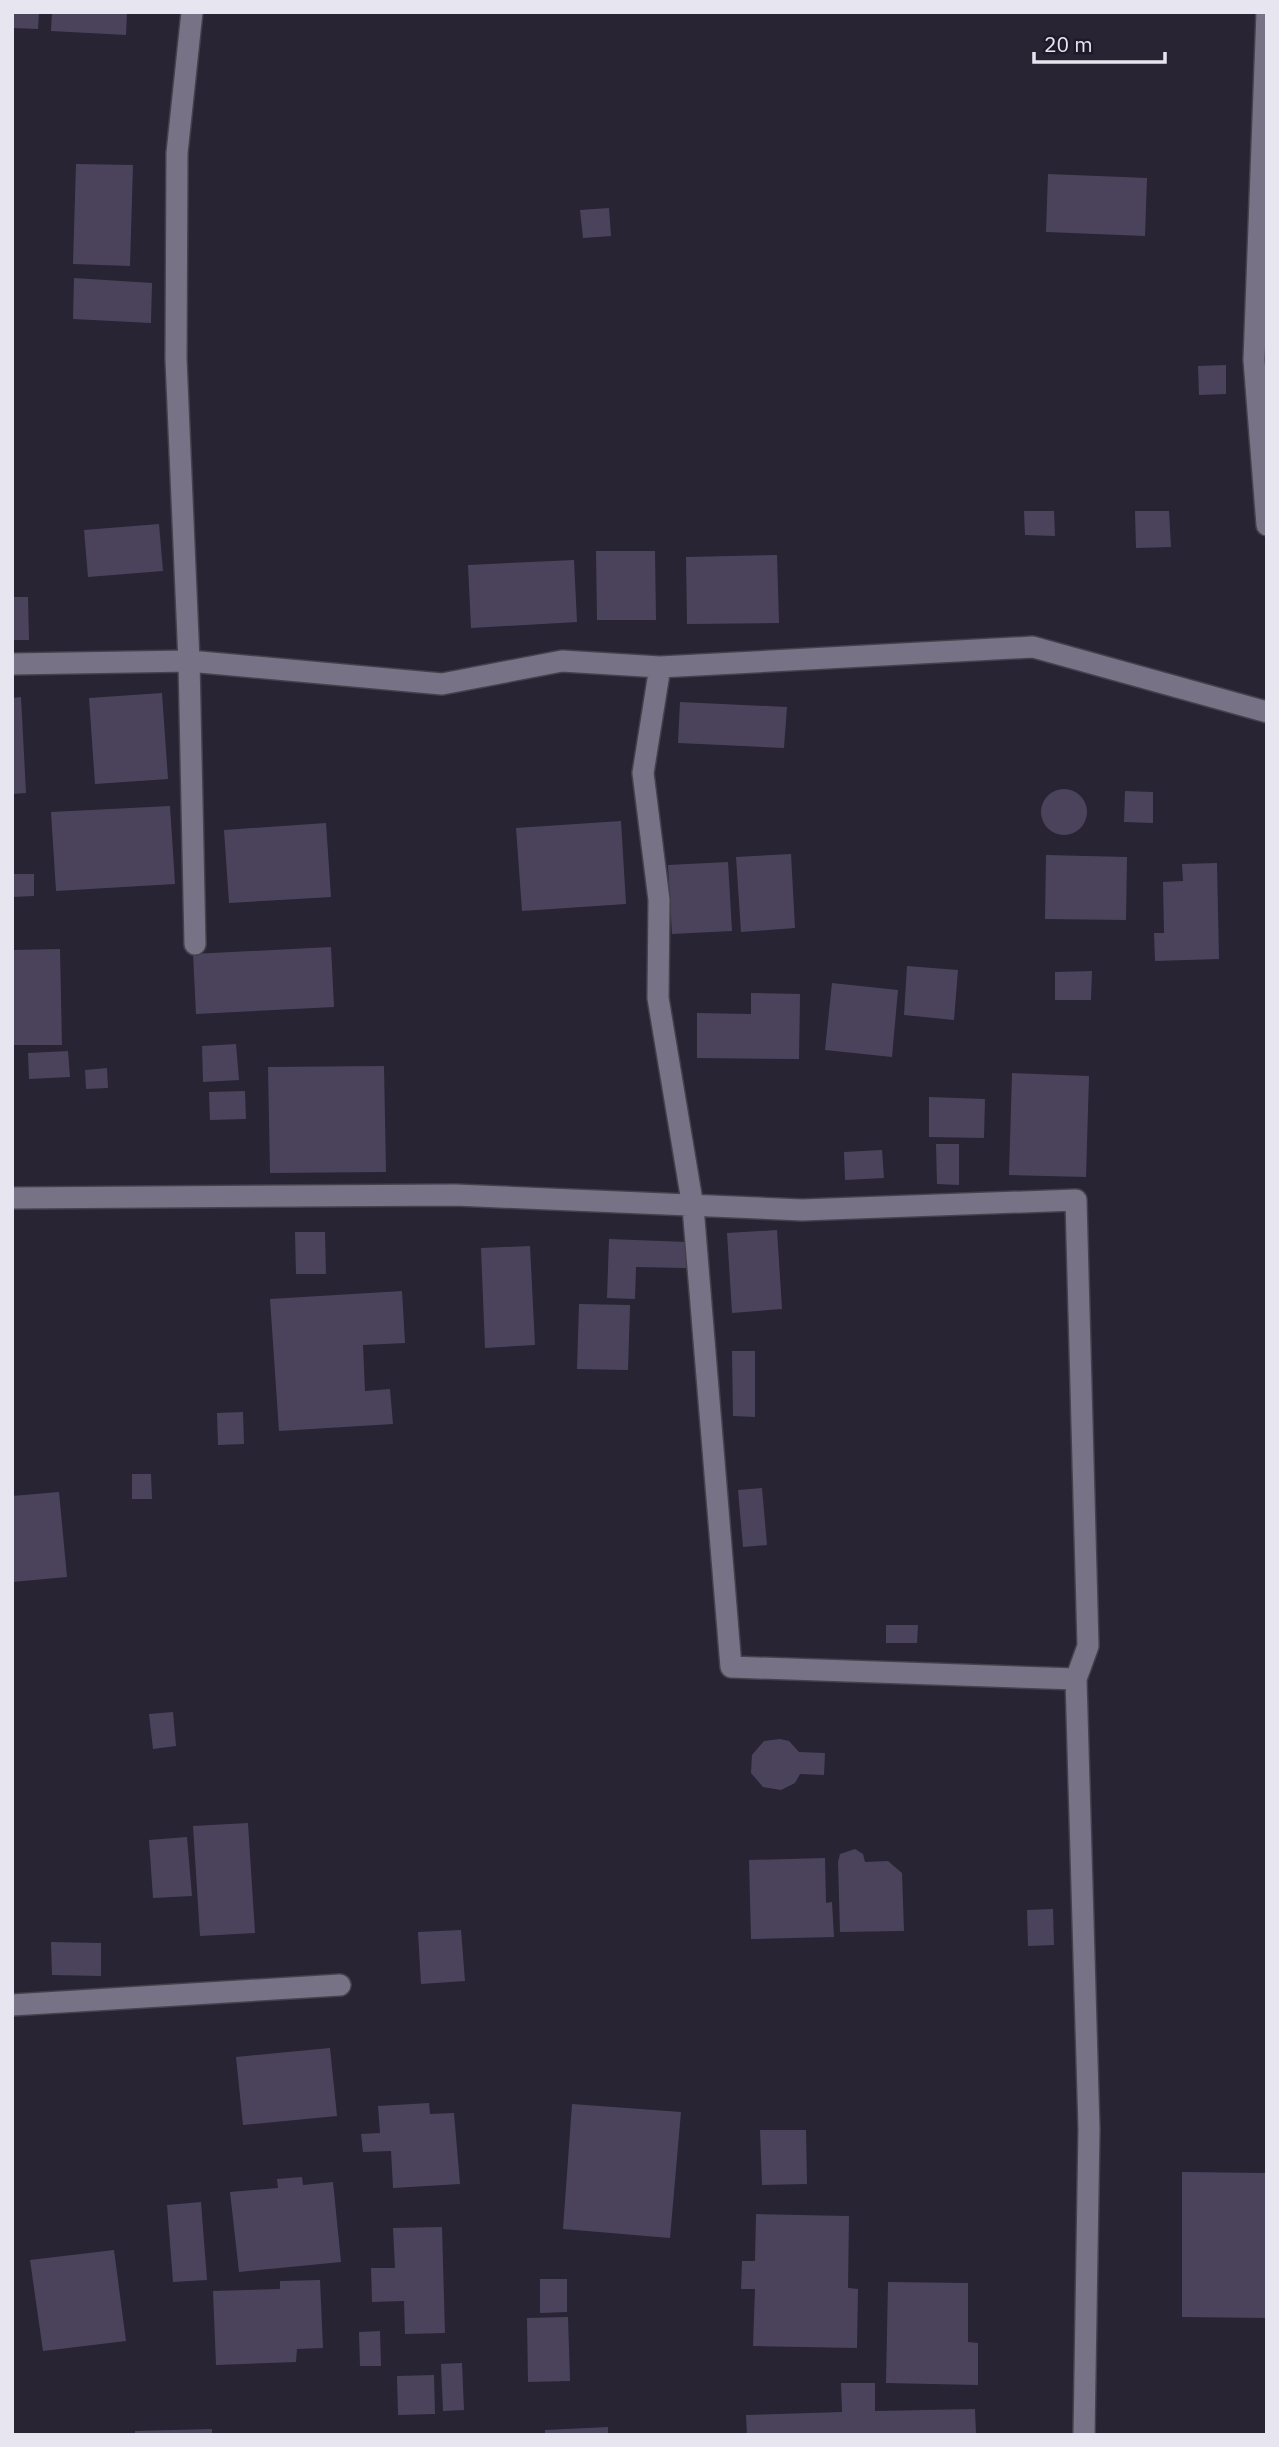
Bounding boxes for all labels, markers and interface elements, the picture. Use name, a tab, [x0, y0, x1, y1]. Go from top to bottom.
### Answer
scale bar	[1034, 21, 1165, 65]
text: 20 m	[1044, 30, 1093, 58]

